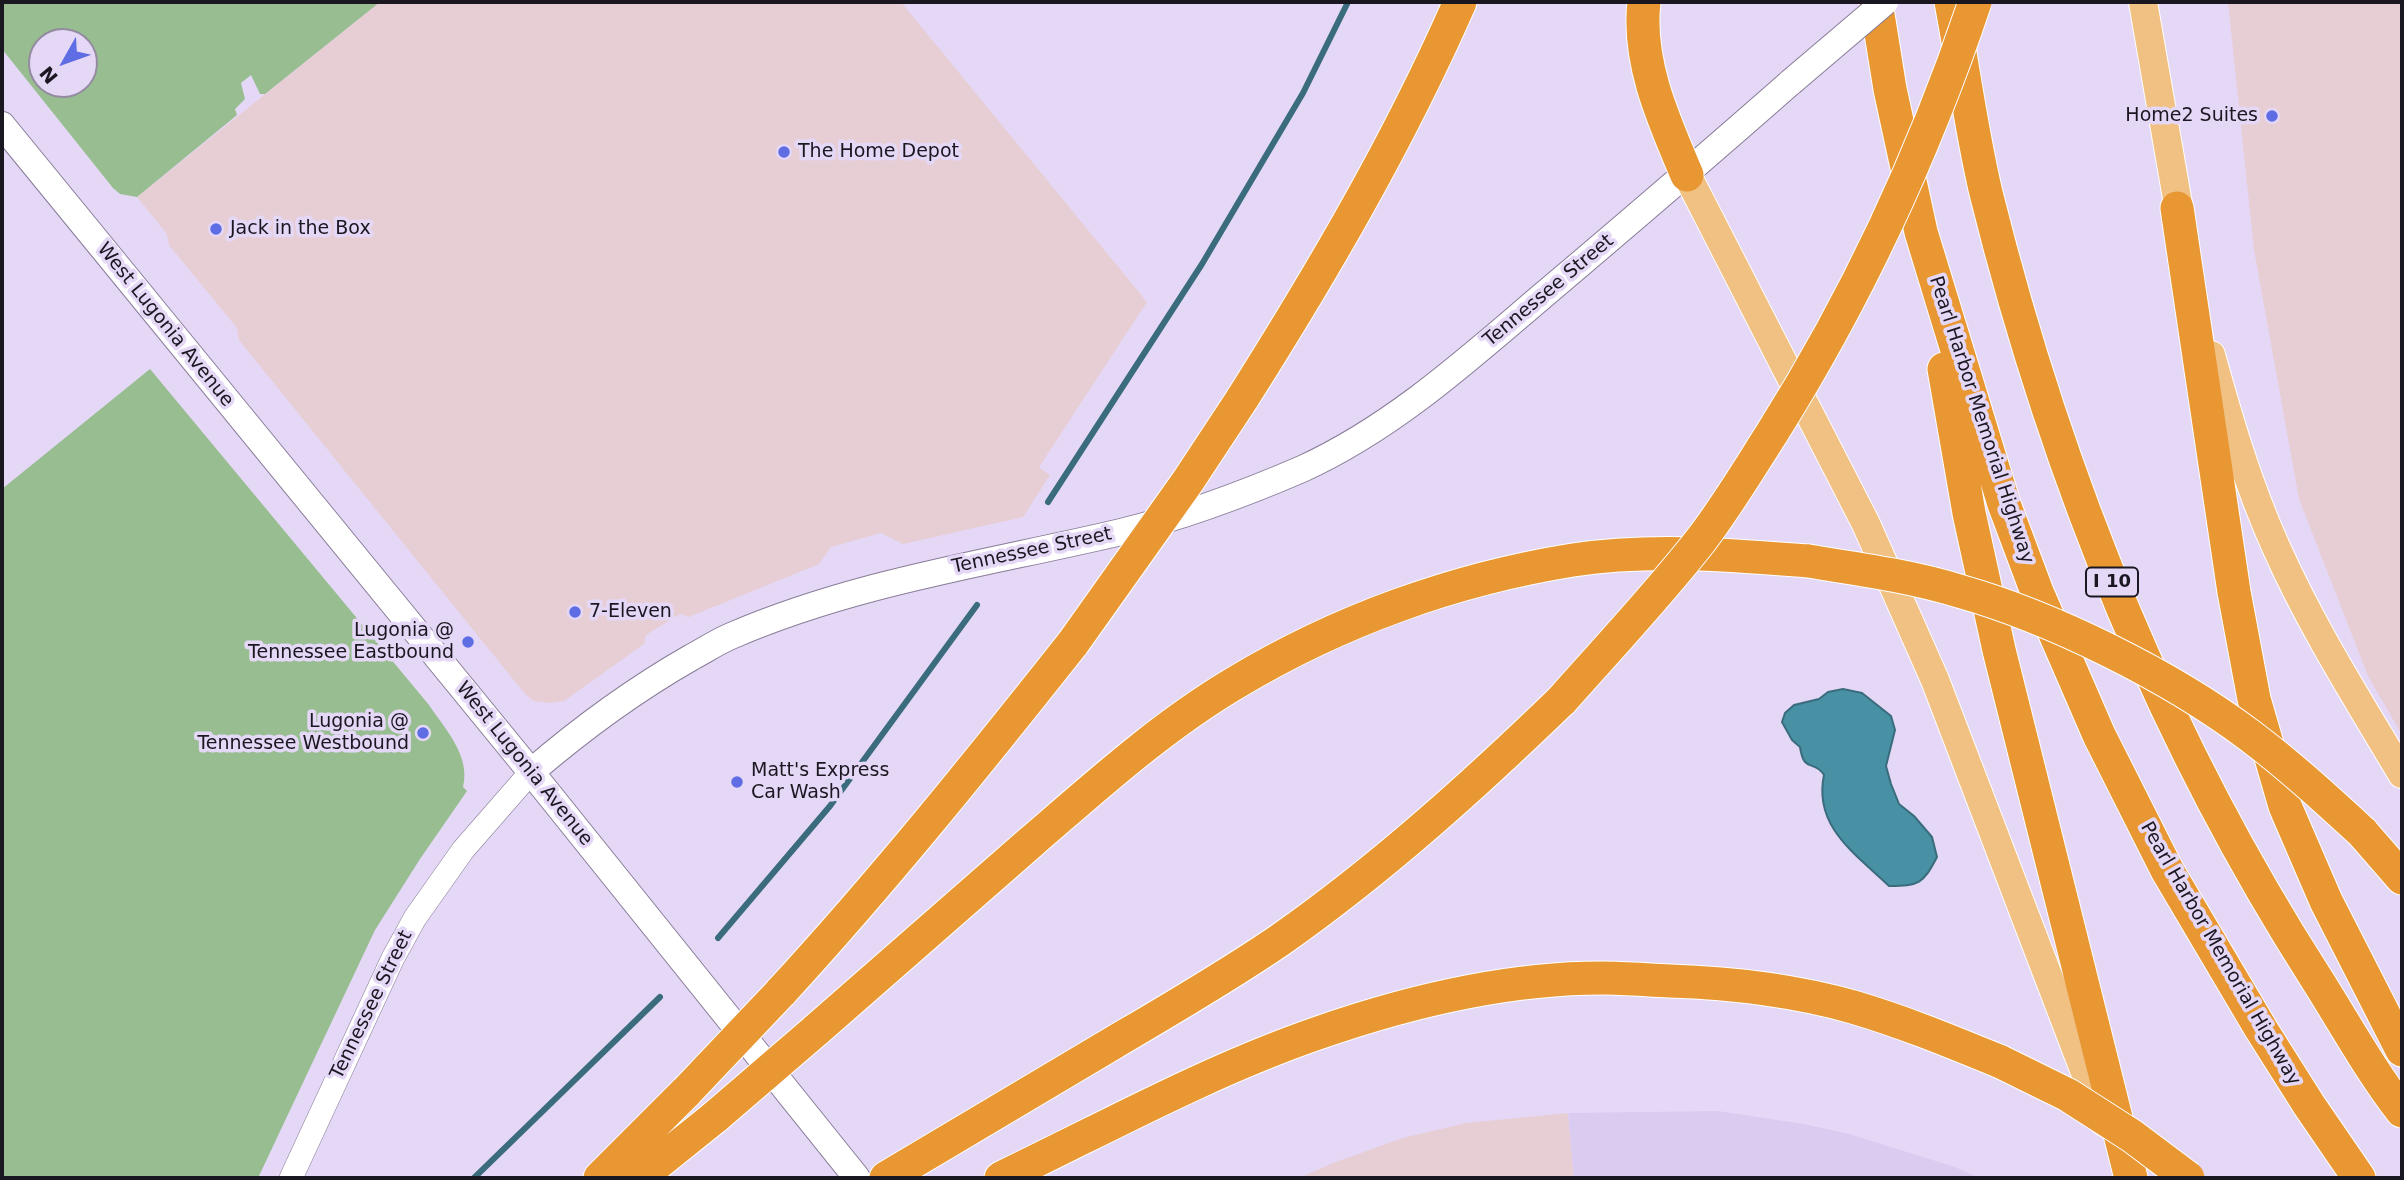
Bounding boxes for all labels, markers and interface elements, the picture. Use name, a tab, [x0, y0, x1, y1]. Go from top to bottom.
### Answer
north arrow	[28, 28, 98, 98]
text: N	[35, 62, 62, 88]
place label: Home2 Suites	[2125, 105, 2258, 127]
marker: Home2 Suites	[2264, 108, 2280, 124]
place label: The Home Depot	[798, 141, 959, 163]
marker: The Home Depot	[776, 144, 792, 160]
place label: Jack in the Box	[230, 218, 371, 240]
marker: Jack in the Box	[208, 221, 224, 237]
street label: Tennessee Street	[1479, 230, 1619, 352]
street label: West Lugonia Avenue	[92, 238, 238, 412]
street label: Pearl Harbor Memorial Highway	[1924, 273, 2038, 567]
street label: Tennessee Street	[950, 523, 1114, 579]
road number: I 10	[2086, 568, 2138, 596]
place label: 7-Eleven	[589, 601, 672, 623]
marker: 7-Eleven	[567, 604, 583, 620]
place label: Lugonia @ Tennessee Eastbound	[248, 620, 454, 664]
marker: Lugonia @ Tennessee Eastbound	[460, 634, 476, 650]
street label: West Lugonia Avenue	[451, 677, 597, 851]
place label: Lugonia @ Tennessee Westbound	[197, 711, 409, 755]
marker: Lugonia @ Tennessee Westbound	[415, 725, 431, 741]
place label: Matt's Express Car Wash	[751, 760, 889, 804]
marker: Matt's Express Car Wash	[729, 774, 745, 790]
street label: Pearl Harbor Memorial Highway	[2135, 818, 2305, 1090]
street label: Tennessee Street	[326, 927, 418, 1083]

